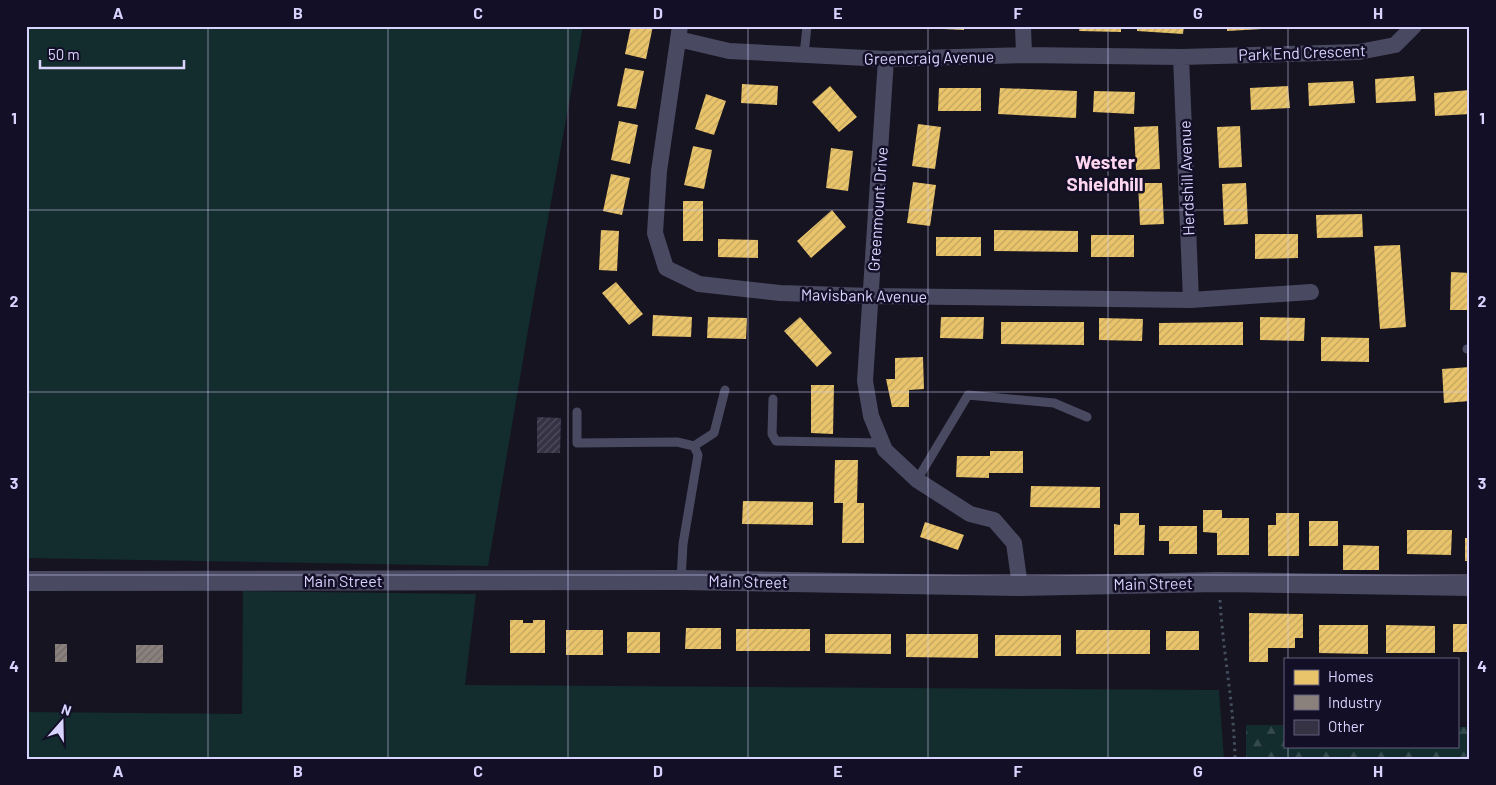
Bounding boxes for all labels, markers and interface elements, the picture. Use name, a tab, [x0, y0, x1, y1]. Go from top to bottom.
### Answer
text: A	[113, 3, 124, 22]
text: B	[293, 3, 303, 22]
text: C	[473, 3, 483, 22]
text: D	[653, 3, 663, 22]
text: E	[833, 3, 843, 22]
text: F	[1014, 3, 1023, 22]
text: G	[1193, 3, 1203, 22]
text: H	[1373, 3, 1383, 22]
scale bar	[40, 38, 184, 70]
street label: Park End Crescent	[1238, 40, 1366, 64]
text: 50 m	[48, 45, 80, 63]
street label: Greencraig Avenue	[864, 46, 994, 68]
text: 1	[11, 108, 17, 127]
text: 1	[1479, 108, 1485, 127]
street label: Herdshill Avenue	[1174, 120, 1198, 236]
street label: Greenmount Drive	[863, 146, 891, 272]
district label: Wester Shieldhill	[1067, 150, 1143, 195]
street label: Mavisbank Avenue	[801, 284, 927, 306]
text: 2	[10, 291, 19, 310]
text: 2	[1478, 291, 1487, 310]
text: 3	[10, 473, 18, 492]
text: 3	[1478, 473, 1486, 492]
street label: Main Street	[303, 571, 383, 590]
street label: Main Street	[708, 571, 788, 591]
street label: Main Street	[1113, 573, 1193, 593]
text: 4	[9, 656, 19, 675]
text: 4	[1477, 656, 1487, 675]
legend	[1284, 658, 1458, 748]
text: Homes	[1328, 667, 1373, 685]
text: Industry	[1328, 693, 1382, 711]
north arrow	[38, 698, 88, 748]
text: N	[59, 700, 74, 719]
text: Other	[1328, 717, 1365, 735]
text: A	[113, 761, 124, 780]
text: B	[293, 761, 303, 780]
text: C	[473, 761, 483, 780]
text: D	[653, 761, 663, 780]
text: E	[833, 761, 843, 780]
text: F	[1014, 761, 1023, 780]
text: G	[1193, 761, 1203, 780]
text: H	[1373, 761, 1383, 780]

